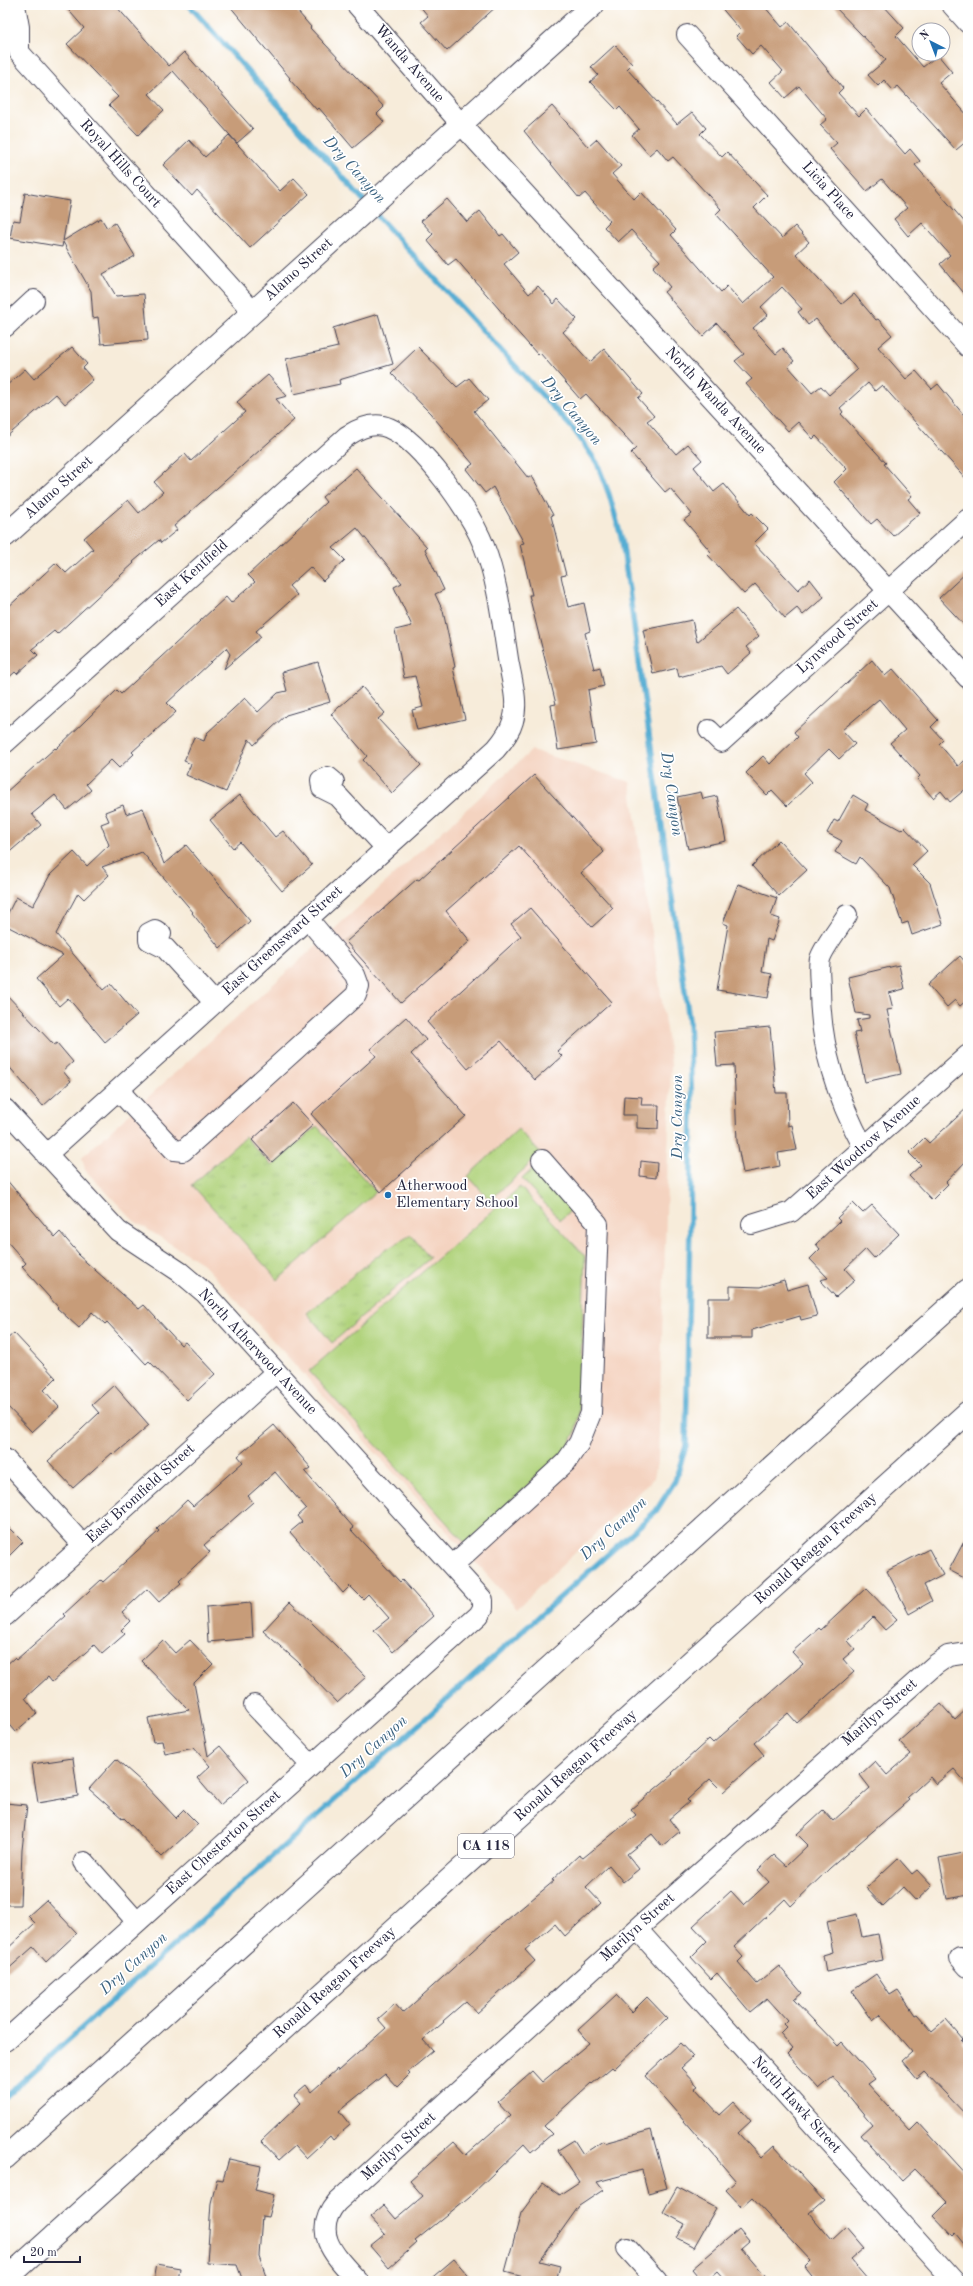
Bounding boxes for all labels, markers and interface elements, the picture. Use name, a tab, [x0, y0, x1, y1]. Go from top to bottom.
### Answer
street label: Wanda Avenue	[371, 22, 447, 106]
north arrow	[911, 22, 951, 62]
text: N	[919, 28, 933, 43]
street label: Royal Hills Court	[77, 117, 163, 211]
water label: Dry Canyon	[319, 132, 388, 207]
street label: Licia Place	[799, 159, 858, 223]
street label: Alamo Street	[262, 236, 336, 304]
street label: North Wanda Avenue	[662, 345, 768, 457]
water label: Dry Canyon	[537, 373, 604, 449]
street label: Alamo Street	[22, 454, 96, 522]
street label: East Kentfield	[153, 538, 231, 610]
street label: Lynwood Street	[794, 597, 882, 677]
water label: Dry Canyon	[657, 750, 685, 837]
street label: East Greensward Street	[220, 883, 346, 999]
water label: Dry Canyon	[670, 1075, 686, 1160]
street label: East Woodrow Avenue	[804, 1093, 924, 1203]
place label: Atherwood Elementary School	[396, 1179, 518, 1211]
marker: Atherwood Elementary School	[383, 1190, 393, 1200]
street label: North Atherwood Avenue	[195, 1286, 319, 1418]
street label: East Bromfield Street	[84, 1441, 198, 1547]
street label: Ronald Reagan Freeway	[752, 1490, 880, 1608]
water label: Dry Canyon	[577, 1494, 650, 1564]
street label: Marilyn Street	[840, 1676, 920, 1750]
street label: Ronald Reagan Freeway	[512, 1707, 640, 1825]
water label: Dry Canyon	[336, 1713, 411, 1782]
street label: East Chesterton Street	[164, 1788, 284, 1898]
road number: CA 118	[458, 1834, 514, 1858]
street label: Marilyn Street	[598, 1891, 678, 1965]
street label: Ronald Reagan Freeway	[271, 1924, 399, 2042]
water label: Dry Canyon	[96, 1930, 171, 1999]
street label: North Hawk Street	[749, 2054, 843, 2156]
street label: Marilyn Street	[359, 2110, 439, 2184]
scale bar	[24, 2238, 80, 2264]
text: 20 m	[30, 2247, 57, 2259]

